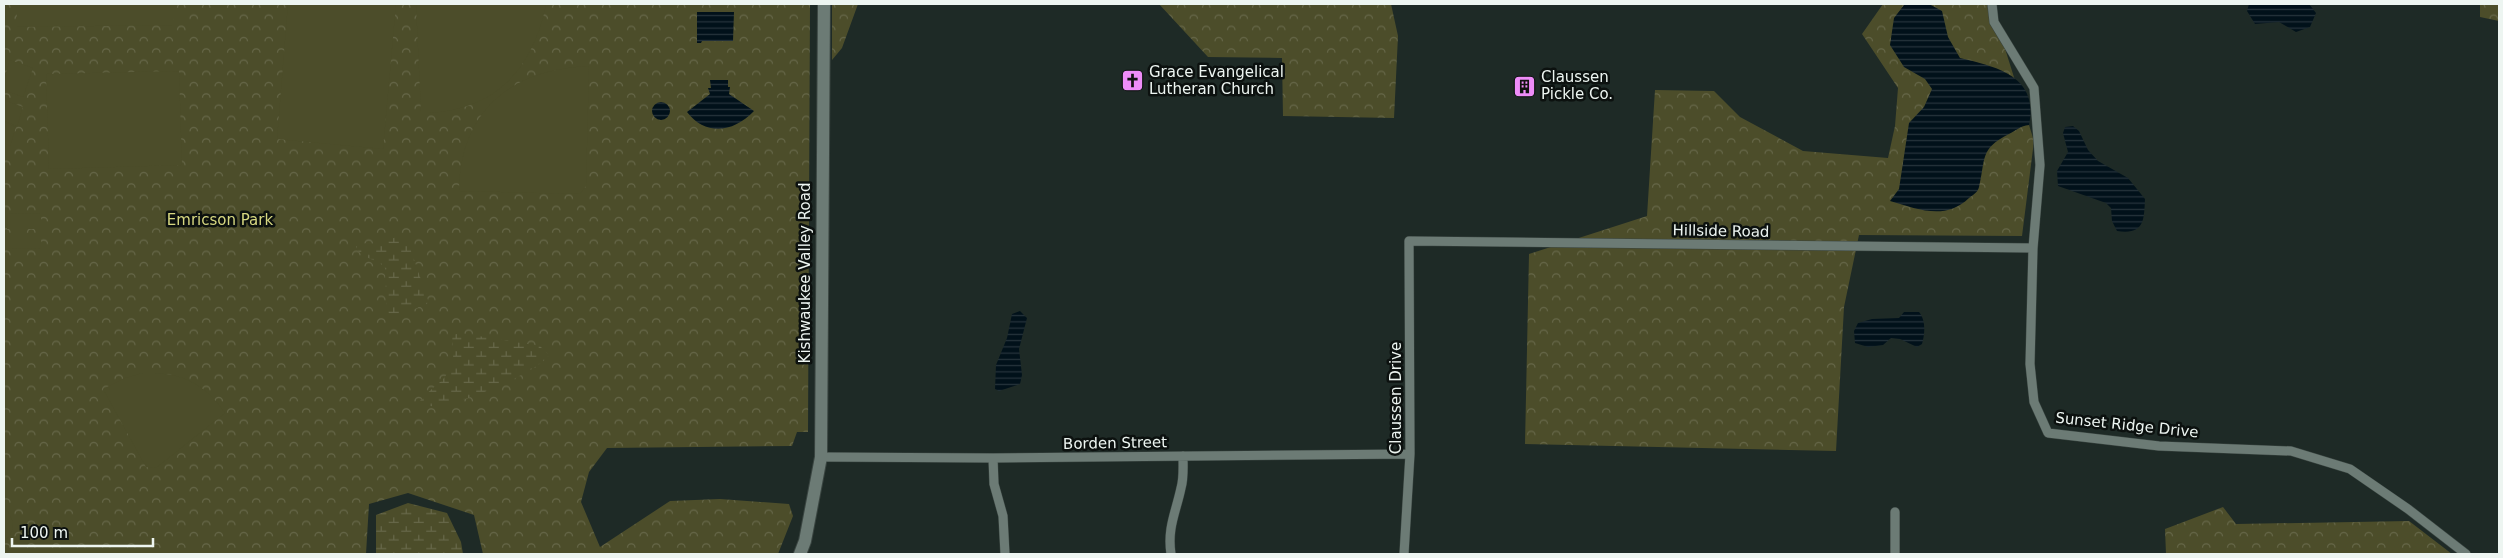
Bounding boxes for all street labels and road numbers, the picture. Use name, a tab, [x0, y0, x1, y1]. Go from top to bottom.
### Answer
street label: Kishwaukee Valley Road	[796, 183, 814, 363]
street label: Hillside Road	[1672, 221, 1770, 241]
street label: Claussen Drive	[1387, 342, 1405, 454]
street label: Sunset Ridge Drive	[2055, 409, 2199, 441]
street label: Borden Street	[1063, 433, 1167, 453]

